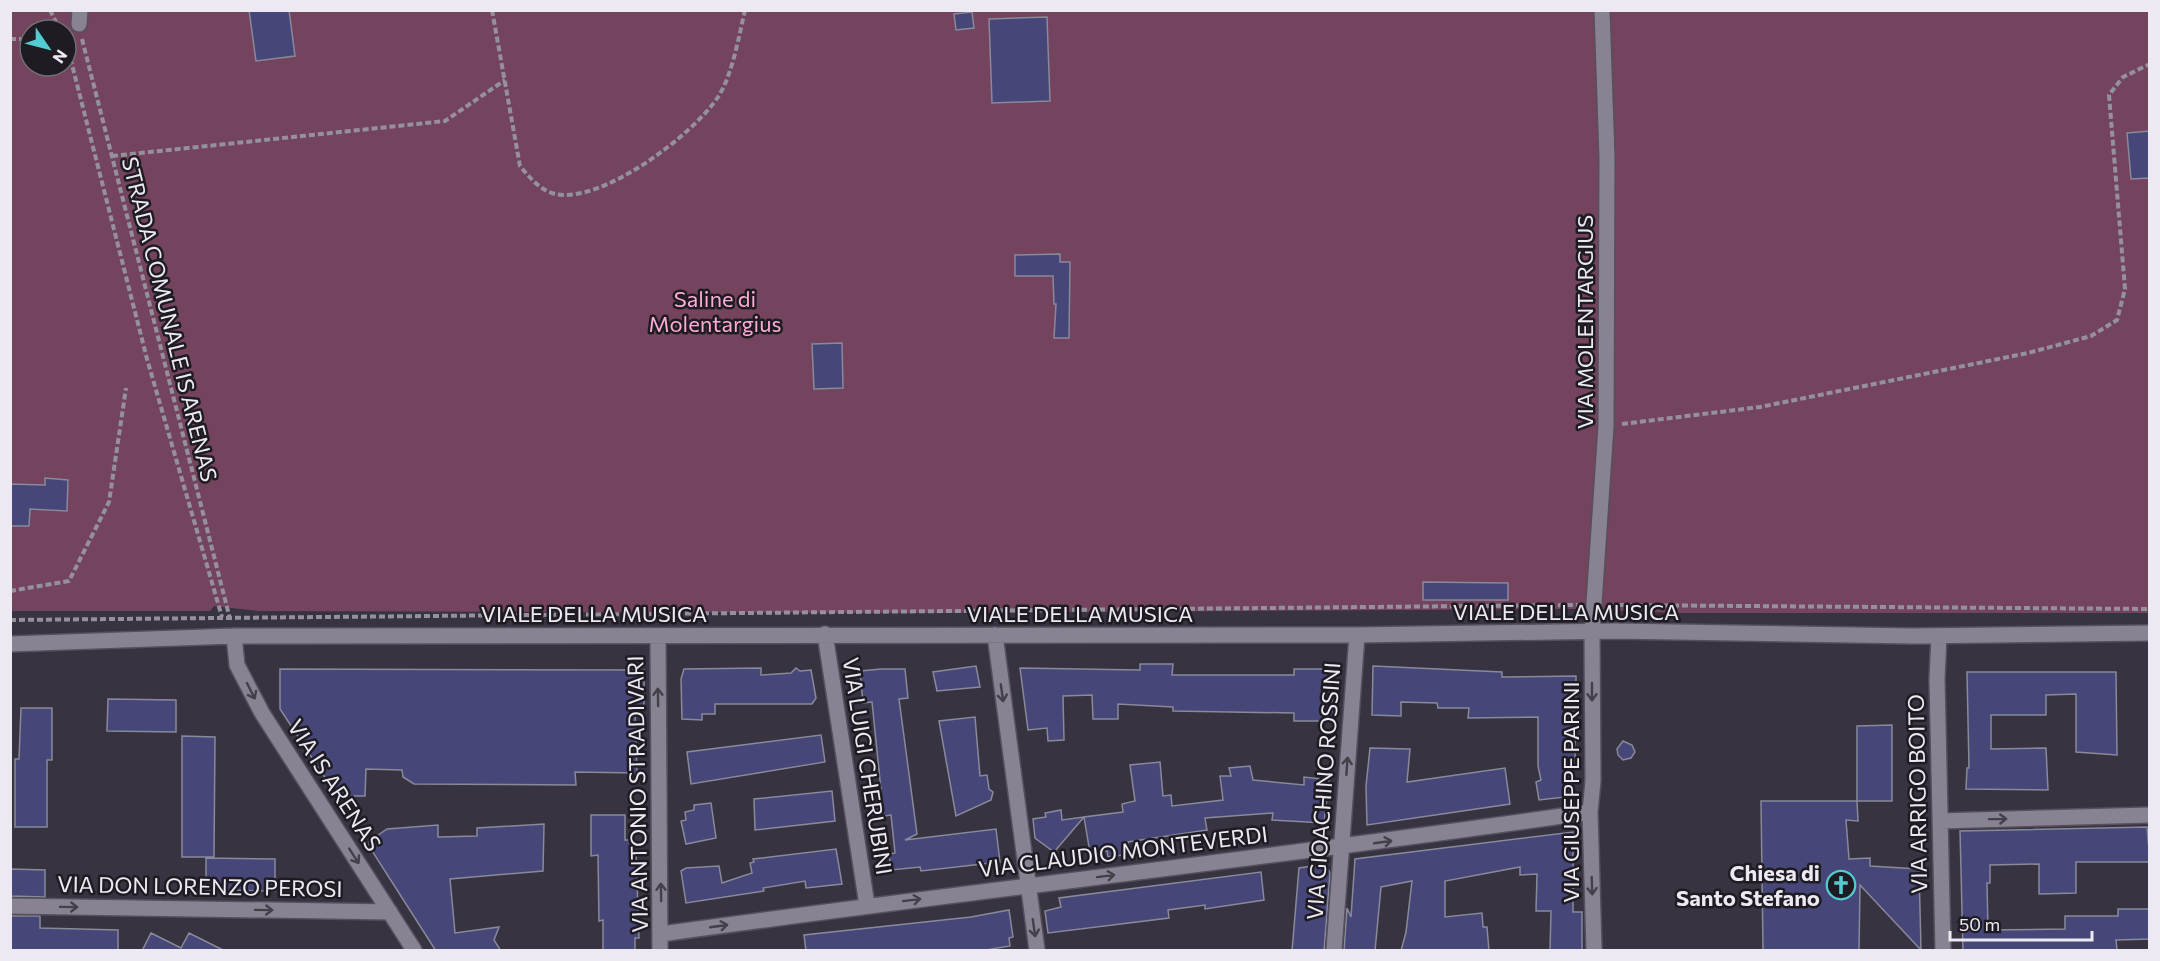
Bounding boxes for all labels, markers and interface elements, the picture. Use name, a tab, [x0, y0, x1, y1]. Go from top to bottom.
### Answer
north arrow	[18, 18, 78, 78]
text: N	[49, 47, 72, 67]
street label: STRADA COMUNALE IS ARENAS	[117, 154, 223, 484]
street label: VIA MOLENTARGIUS	[1571, 215, 1598, 429]
park label: Saline di Molentargius	[648, 285, 782, 337]
street label: VIALE DELLA MUSICA	[1453, 598, 1679, 625]
street label: VIALE DELLA MUSICA	[481, 600, 707, 627]
street label: VIALE DELLA MUSICA	[967, 600, 1193, 627]
street label: VIA ANTONIO STRADIVARI	[621, 655, 653, 933]
street label: VIA LUIGI CHERUBINI	[837, 655, 899, 877]
street label: VIA GIOACHINO ROSSINI	[1301, 661, 1345, 921]
street label: VIA GIUSEPPE PARINI	[1557, 681, 1584, 903]
one-way arrow	[1586, 681, 1598, 701]
one-way arrow	[246, 682, 257, 700]
one-way arrow	[997, 683, 1008, 703]
one-way arrow	[653, 688, 664, 708]
street label: VIA ARRIGO BOITO	[1902, 694, 1932, 894]
street label: VIA IS ARENAS	[282, 714, 388, 856]
one-way arrow	[1342, 757, 1353, 777]
one-way arrow	[1988, 813, 2008, 825]
street label: VIA CLAUDIO MONTEVERDI	[977, 820, 1269, 882]
one-way arrow	[1372, 836, 1392, 847]
one-way arrow	[348, 848, 360, 864]
place label: Chiesa di Santo Stefano	[1676, 859, 1820, 911]
church icon: Chiesa di Santo Stefano	[1825, 869, 1857, 901]
street label: VIA DON LORENZO PEROSI	[57, 870, 343, 902]
one-way arrow	[1095, 870, 1115, 881]
one-way arrow	[1586, 876, 1597, 896]
one-way arrow	[655, 883, 667, 903]
one-way arrow	[902, 894, 922, 905]
one-way arrow	[58, 901, 78, 913]
one-way arrow	[253, 904, 273, 916]
scale bar	[1950, 904, 2092, 942]
text: 50 m	[1959, 913, 2000, 935]
one-way arrow	[1028, 918, 1039, 938]
one-way arrow	[709, 920, 728, 931]

